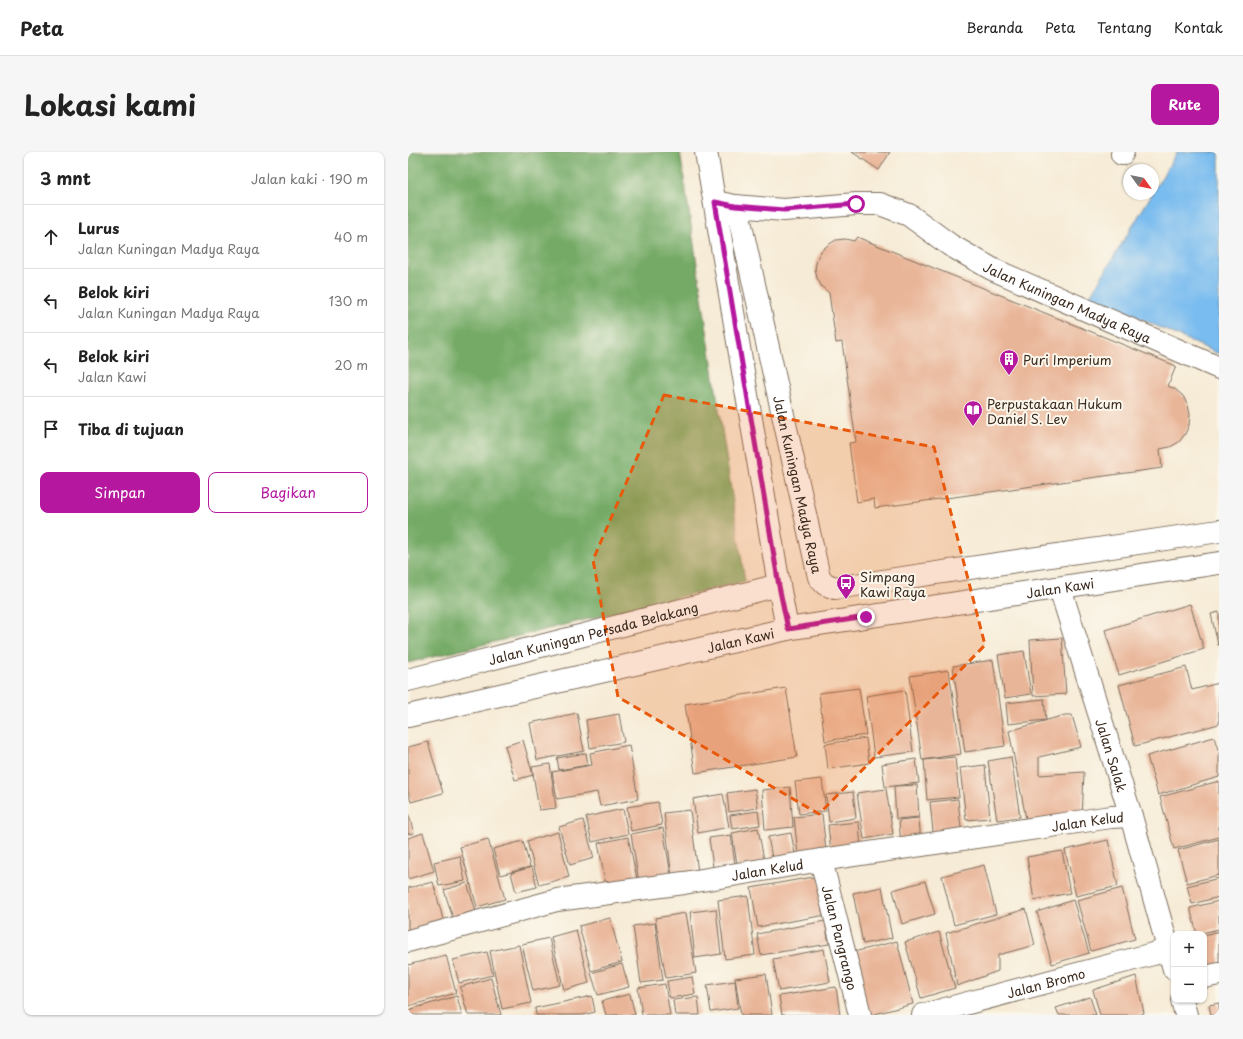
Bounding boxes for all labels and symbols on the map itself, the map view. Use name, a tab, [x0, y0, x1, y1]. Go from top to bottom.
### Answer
north arrow	[1123, 164, 1159, 200]
route start	[847, 195, 865, 213]
street label: Jalan Kuningan Madya Raya	[980, 257, 1155, 347]
building icon: Puri Imperium	[998, 348, 1020, 376]
place label: Puri Imperium	[1023, 350, 1112, 369]
street label: Jalan Kuningan Madya Raya	[769, 394, 828, 576]
place label: Perpustakaan Hukum Daniel S. Lev	[987, 394, 1122, 428]
library icon: Perpustakaan Hukum Daniel S. Lev	[962, 399, 984, 427]
place label: Simpang Kawi Raya	[860, 567, 927, 601]
bus stop icon: Simpang Kawi Raya	[835, 572, 857, 600]
street label: Jalan Kawi	[1025, 573, 1095, 602]
street label: Jalan Kuningan Persada Belakang	[486, 597, 700, 669]
route end	[857, 608, 875, 626]
street label: Jalan Kawi	[705, 623, 776, 657]
street label: Jalan Salak	[1092, 716, 1132, 794]
street label: Jalan Kelud	[1050, 807, 1124, 835]
street label: Jalan Kelud	[730, 854, 805, 884]
street label: Jalan Pangrango	[818, 883, 863, 992]
street label: Jalan Bromo	[1004, 963, 1087, 1002]

